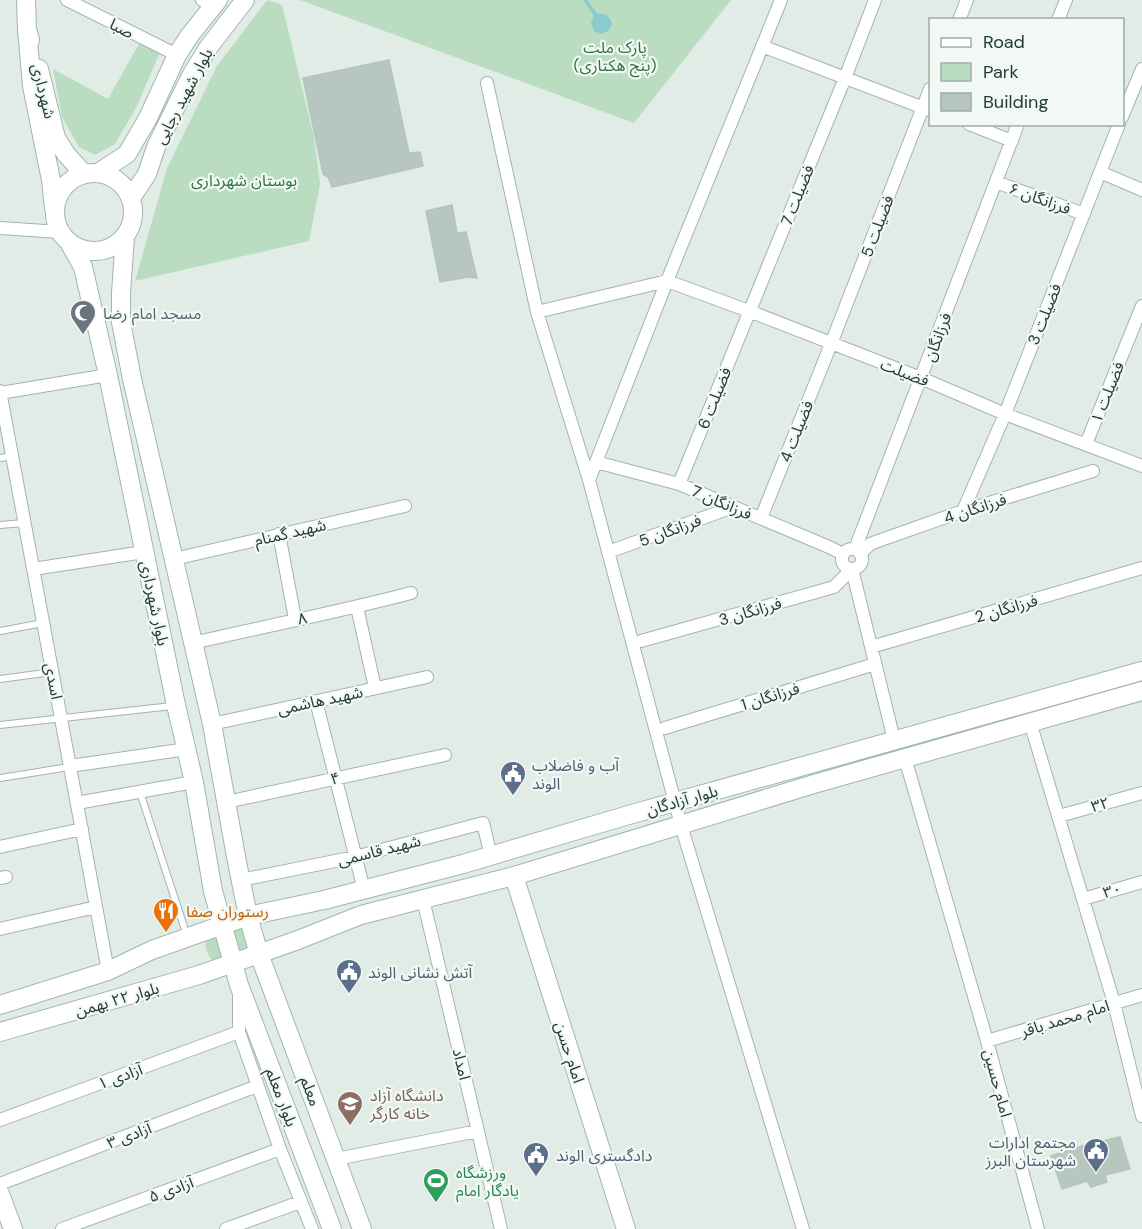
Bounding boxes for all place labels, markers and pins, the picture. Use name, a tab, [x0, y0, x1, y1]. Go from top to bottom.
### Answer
mosque icon: مسجد امام رضا	[68, 298, 98, 336]
place label: مسجد امام رضا	[103, 303, 201, 326]
place label: آب و فاضلاب الوند	[532, 755, 620, 794]
public building icon: آب و فاضلاب الوند	[498, 759, 528, 797]
restaurant icon: رستوران صفا	[151, 896, 181, 934]
place label: رستوران صفا	[186, 901, 269, 922]
public building icon: آتش نشانی الوند	[334, 957, 364, 995]
place label: آتش نشانی الوند	[368, 962, 474, 983]
place label: دانشگاه آزاد خانه کارگر	[369, 1085, 444, 1124]
school or university icon: دانشگاه آزاد خانه کارگر	[335, 1089, 365, 1127]
place label: مجتمع ادارات شهرستان البرز	[984, 1132, 1076, 1171]
public building icon: مجتمع ادارات شهرستان البرز	[1081, 1136, 1111, 1174]
public building icon: دادگستری الوند	[521, 1140, 551, 1178]
place label: دادگستری الوند	[556, 1145, 652, 1166]
place label: ورزشگاه یادگار امام	[456, 1162, 519, 1203]
sports icon: ورزشگاه یادگار امام	[421, 1166, 451, 1204]

